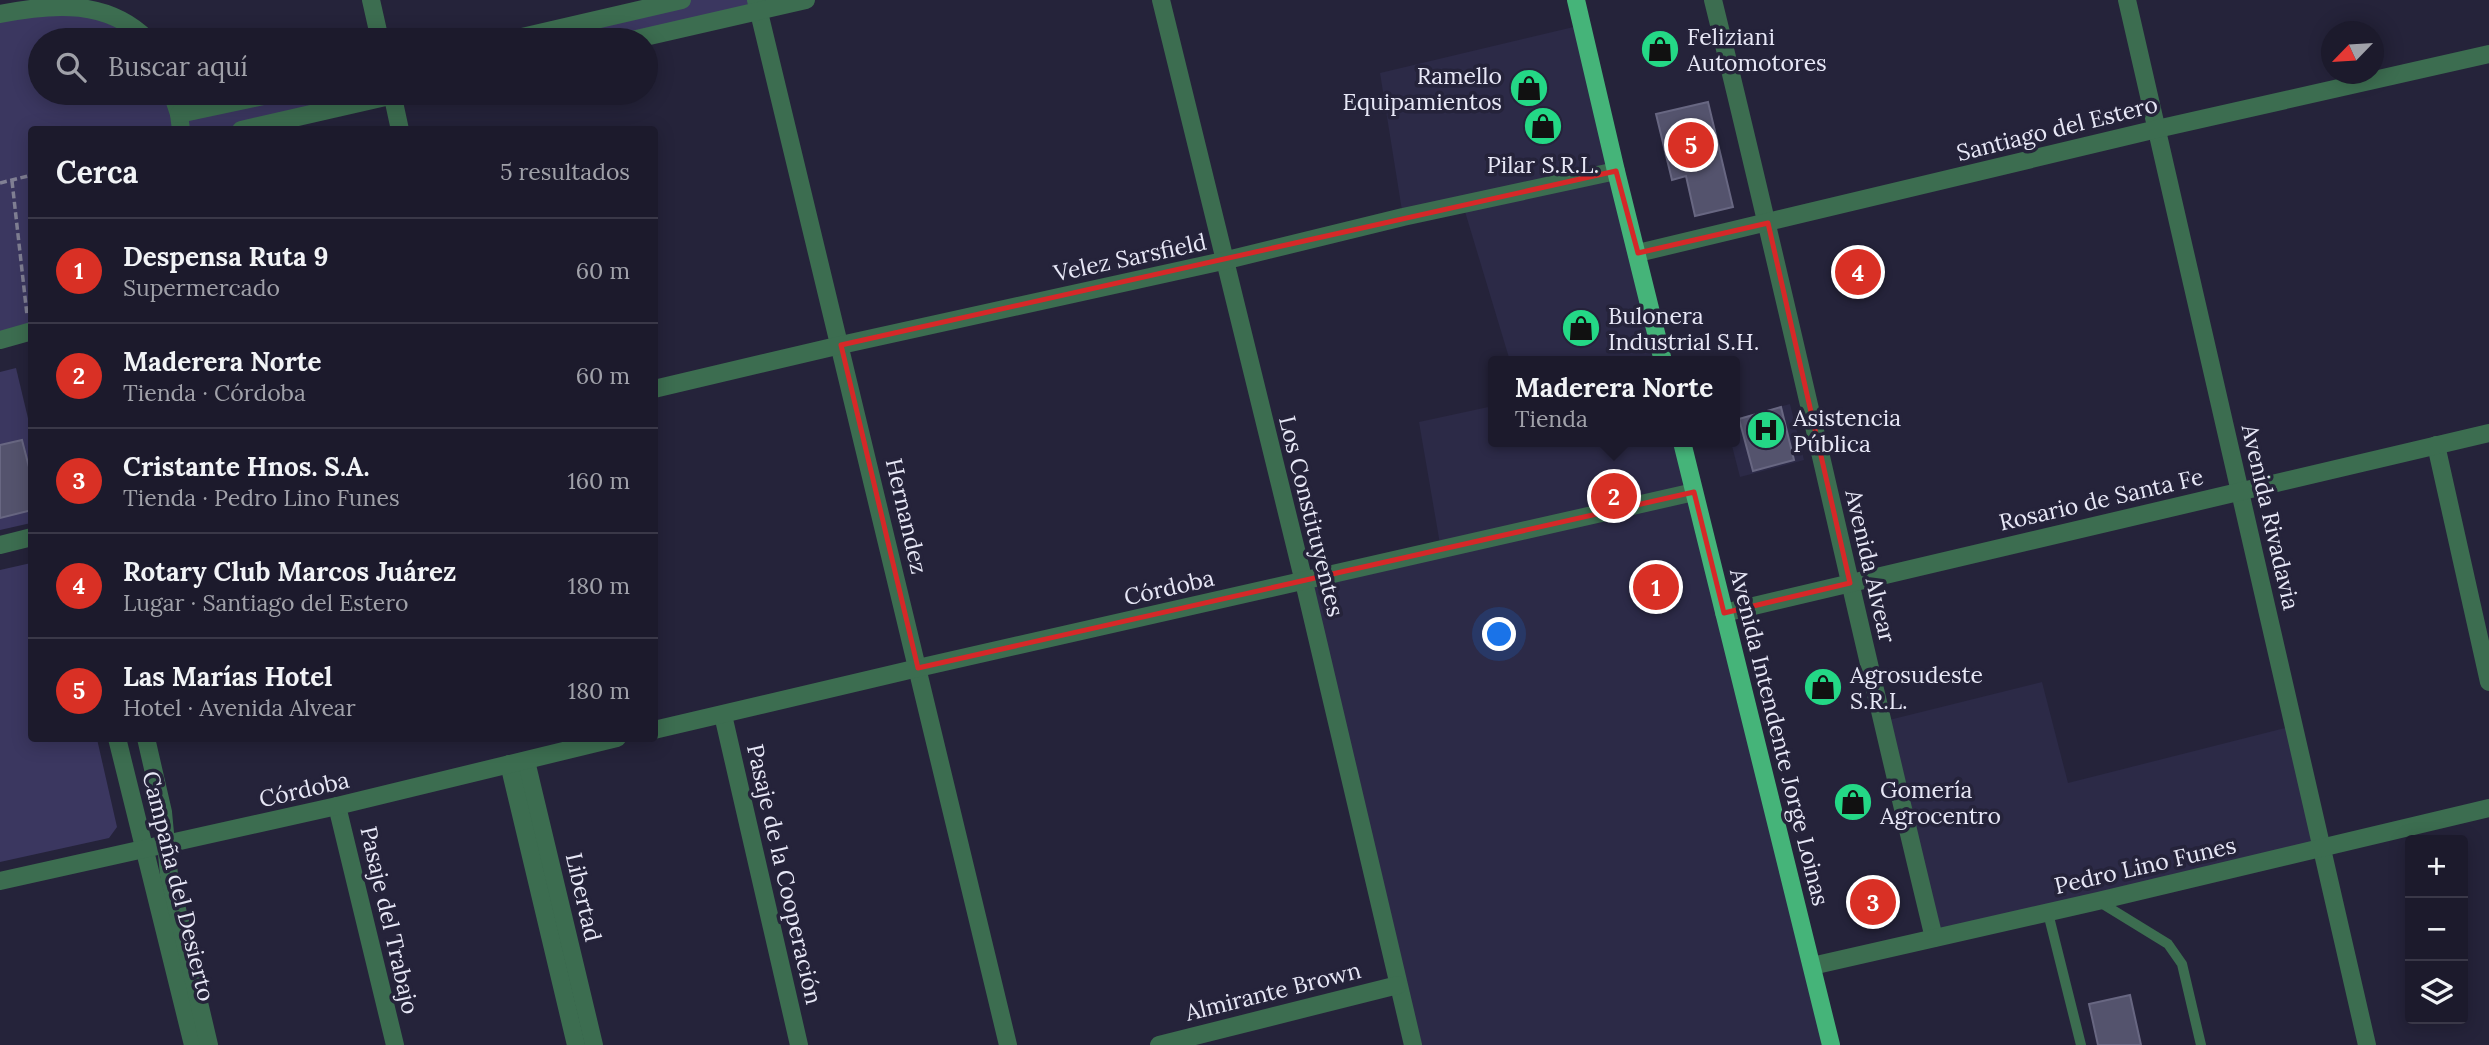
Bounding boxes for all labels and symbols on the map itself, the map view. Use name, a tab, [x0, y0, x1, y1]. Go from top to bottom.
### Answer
north arrow	[2321, 21, 2384, 84]
place label: Feliziani Automotores	[1686, 22, 1827, 77]
shop icon: Feliziani Automotores	[1639, 28, 1681, 70]
place label: Ramello Equipamientos	[1342, 61, 1502, 116]
shop icon: Ramello Equipamientos	[1508, 67, 1550, 109]
street label: Santiago del Estero	[1953, 89, 2161, 167]
shop icon: Pilar S.R.L.	[1522, 105, 1564, 147]
pin: 5	[1668, 119, 1714, 171]
place label: Pilar S.R.L.	[1487, 150, 1599, 179]
street label: Velez Sarsfield	[1050, 227, 1209, 288]
pin: 4	[1835, 246, 1881, 298]
place label: Bulonera Industrial S.H.	[1608, 301, 1759, 356]
shop icon: Bulonera Industrial S.H.	[1560, 307, 1602, 349]
place label: Asistencia Pública	[1792, 403, 1901, 458]
hospital icon: Asistencia Pública	[1745, 409, 1787, 451]
street label: Los Constituyentes	[1273, 413, 1351, 619]
street label: Avenida Rivadavia	[2235, 420, 2306, 613]
street label: Hernandez	[880, 455, 934, 577]
street label: Rosario de Santa Fe	[1996, 461, 2206, 537]
pin: 2	[1591, 470, 1637, 522]
street label: Avenida Alvear	[1839, 486, 1903, 645]
pin: 1	[1633, 561, 1679, 613]
street label: Córdoba	[1121, 563, 1217, 611]
street label: Avenida Intendente Jorge Loinas	[1724, 564, 1836, 909]
your location	[1482, 617, 1516, 651]
place label: Agrosudeste S.R.L.	[1849, 660, 1983, 715]
shop icon: Agrosudeste S.R.L.	[1802, 666, 1844, 708]
street label: Pasaje de la Cooperación	[741, 741, 829, 1007]
street label: Córdoba	[256, 765, 352, 813]
street label: Campaña del Desierto	[136, 768, 222, 1004]
place label: Gomería Agrocentro	[1879, 775, 2001, 830]
shop icon: Gomería Agrocentro	[1832, 781, 1874, 823]
street label: Pasaje del Trabajo	[354, 823, 426, 1017]
street label: Pedro Lino Funes	[2051, 830, 2239, 900]
street label: Libertad	[560, 850, 608, 944]
pin: 3	[1850, 876, 1896, 928]
street label: Almirante Brown	[1181, 955, 1364, 1027]

